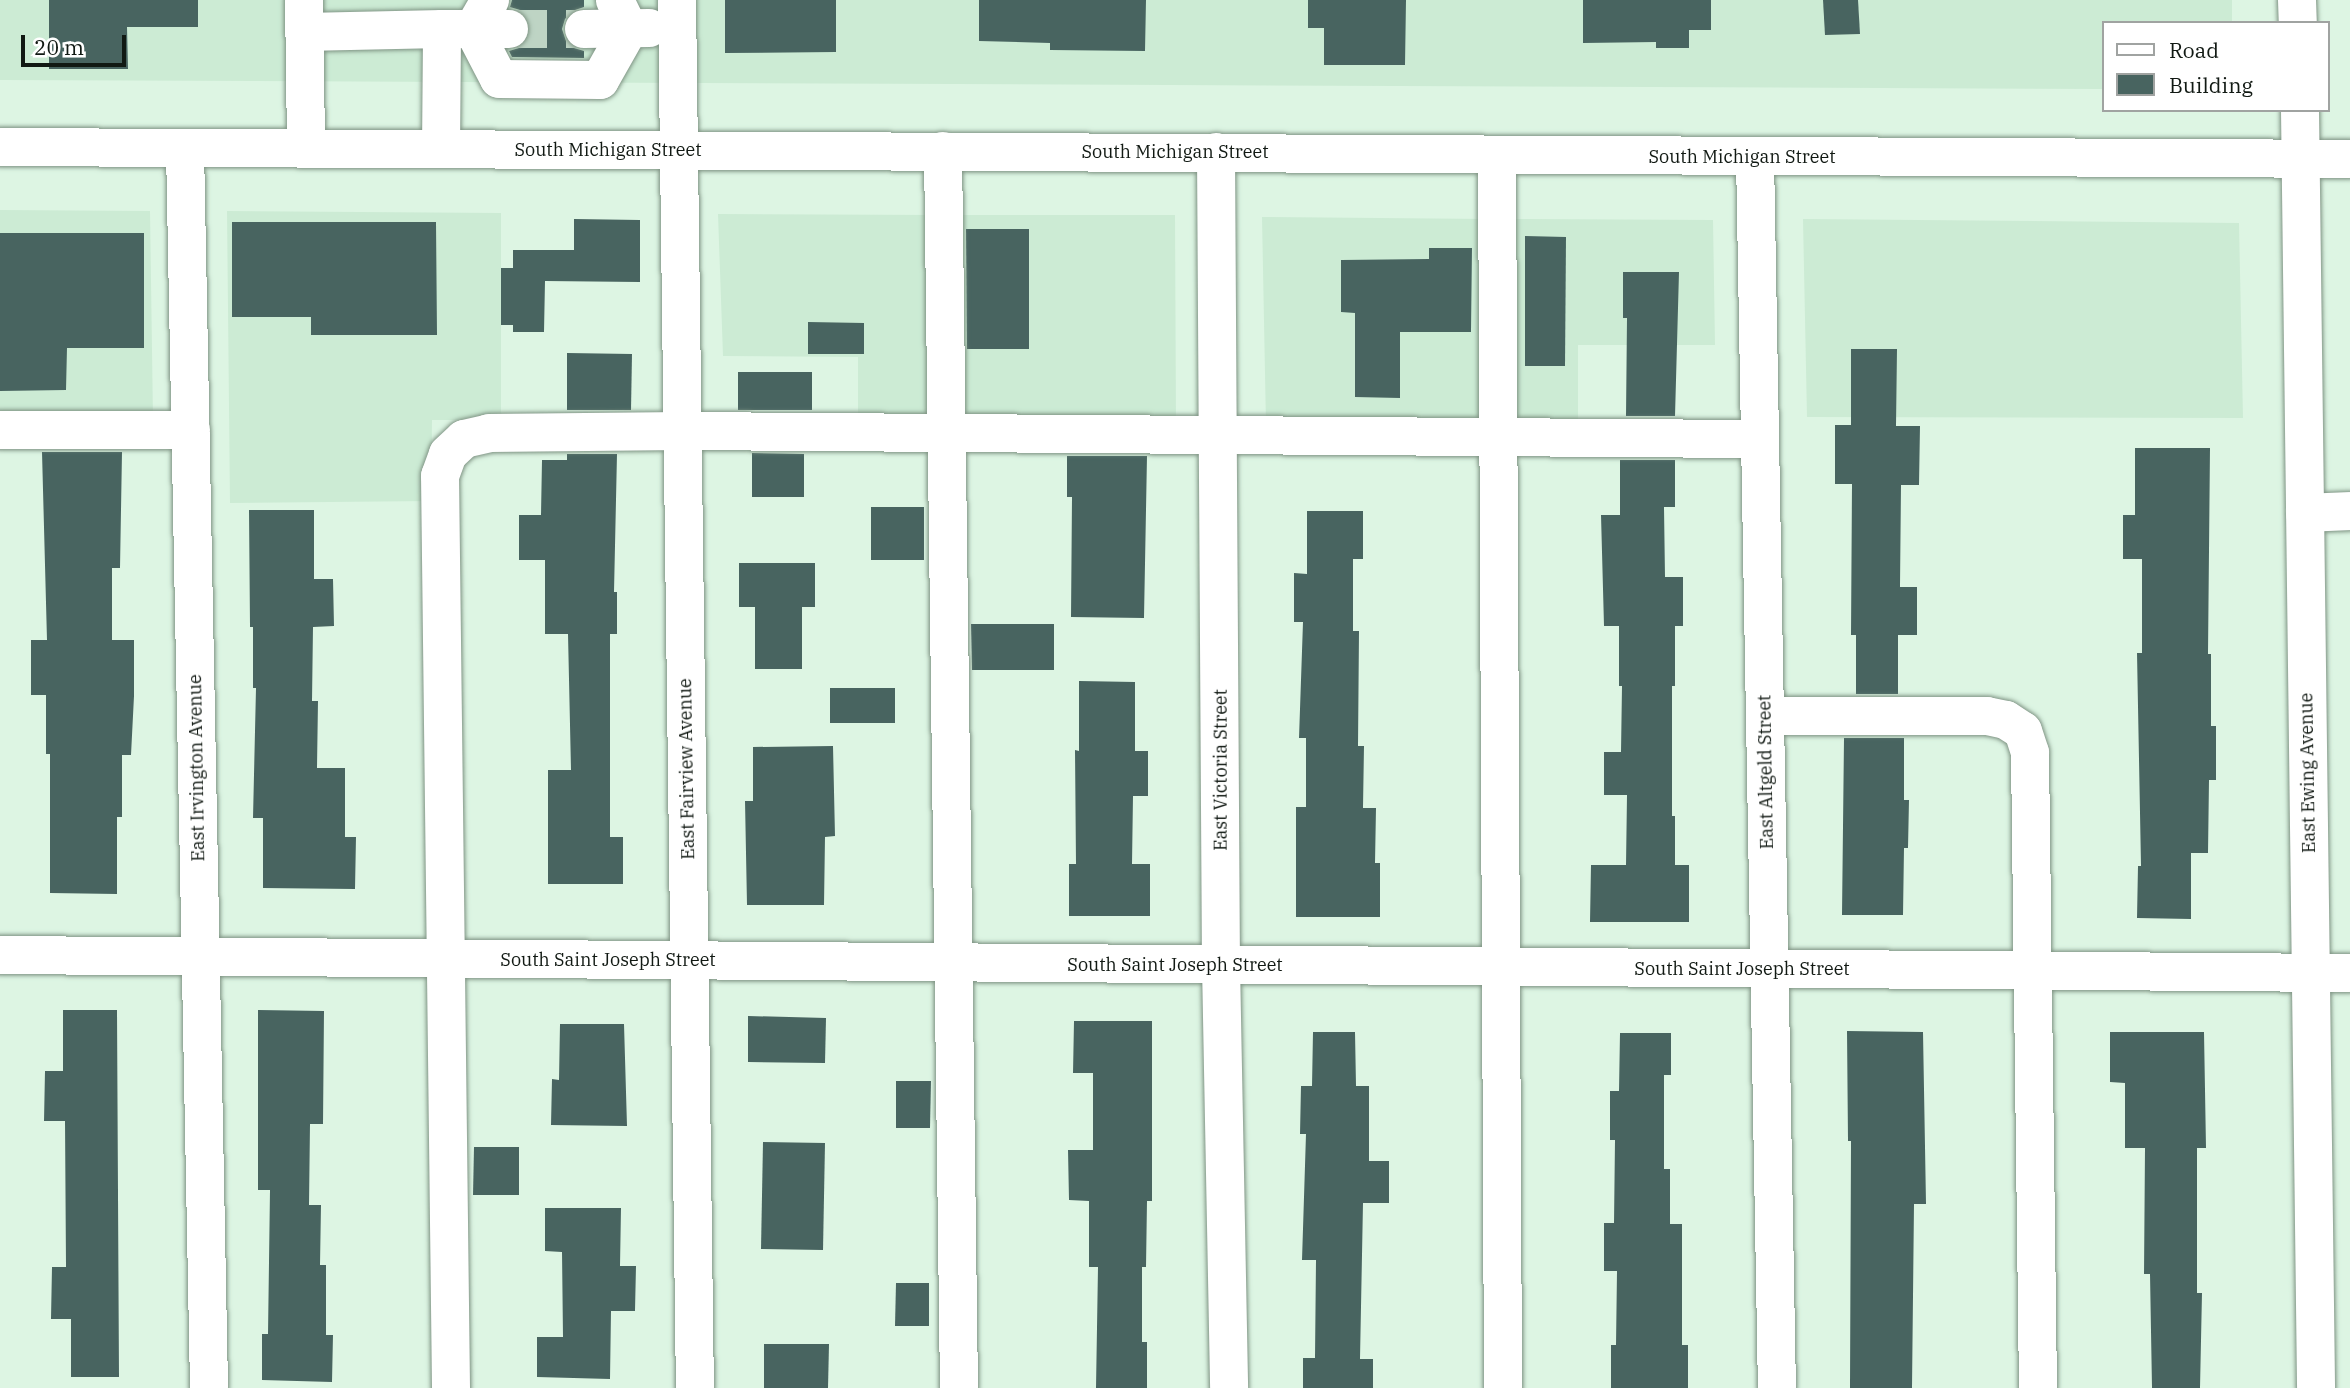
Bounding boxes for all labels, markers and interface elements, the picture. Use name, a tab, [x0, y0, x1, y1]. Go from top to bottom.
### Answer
scale bar	[24, 21, 130, 65]
legend	[2102, 21, 2329, 112]
text: 20 m	[34, 33, 84, 61]
text: Road	[2169, 36, 2219, 64]
text: Building	[2169, 71, 2253, 99]
street label: South Michigan Street	[514, 139, 702, 161]
street label: South Michigan Street	[1081, 141, 1269, 163]
street label: South Michigan Street	[1648, 146, 1836, 168]
street label: East Irvington Avenue	[185, 674, 209, 862]
street label: East Fairview Avenue	[675, 678, 699, 860]
street label: East Victoria Street	[1210, 689, 1232, 851]
street label: East Ewing Avenue	[2296, 693, 2320, 853]
street label: East Altgeld Street	[1754, 694, 1778, 850]
street label: South Saint Joseph Street	[500, 949, 716, 971]
street label: South Saint Joseph Street	[1067, 954, 1283, 976]
street label: South Saint Joseph Street	[1634, 958, 1850, 980]

